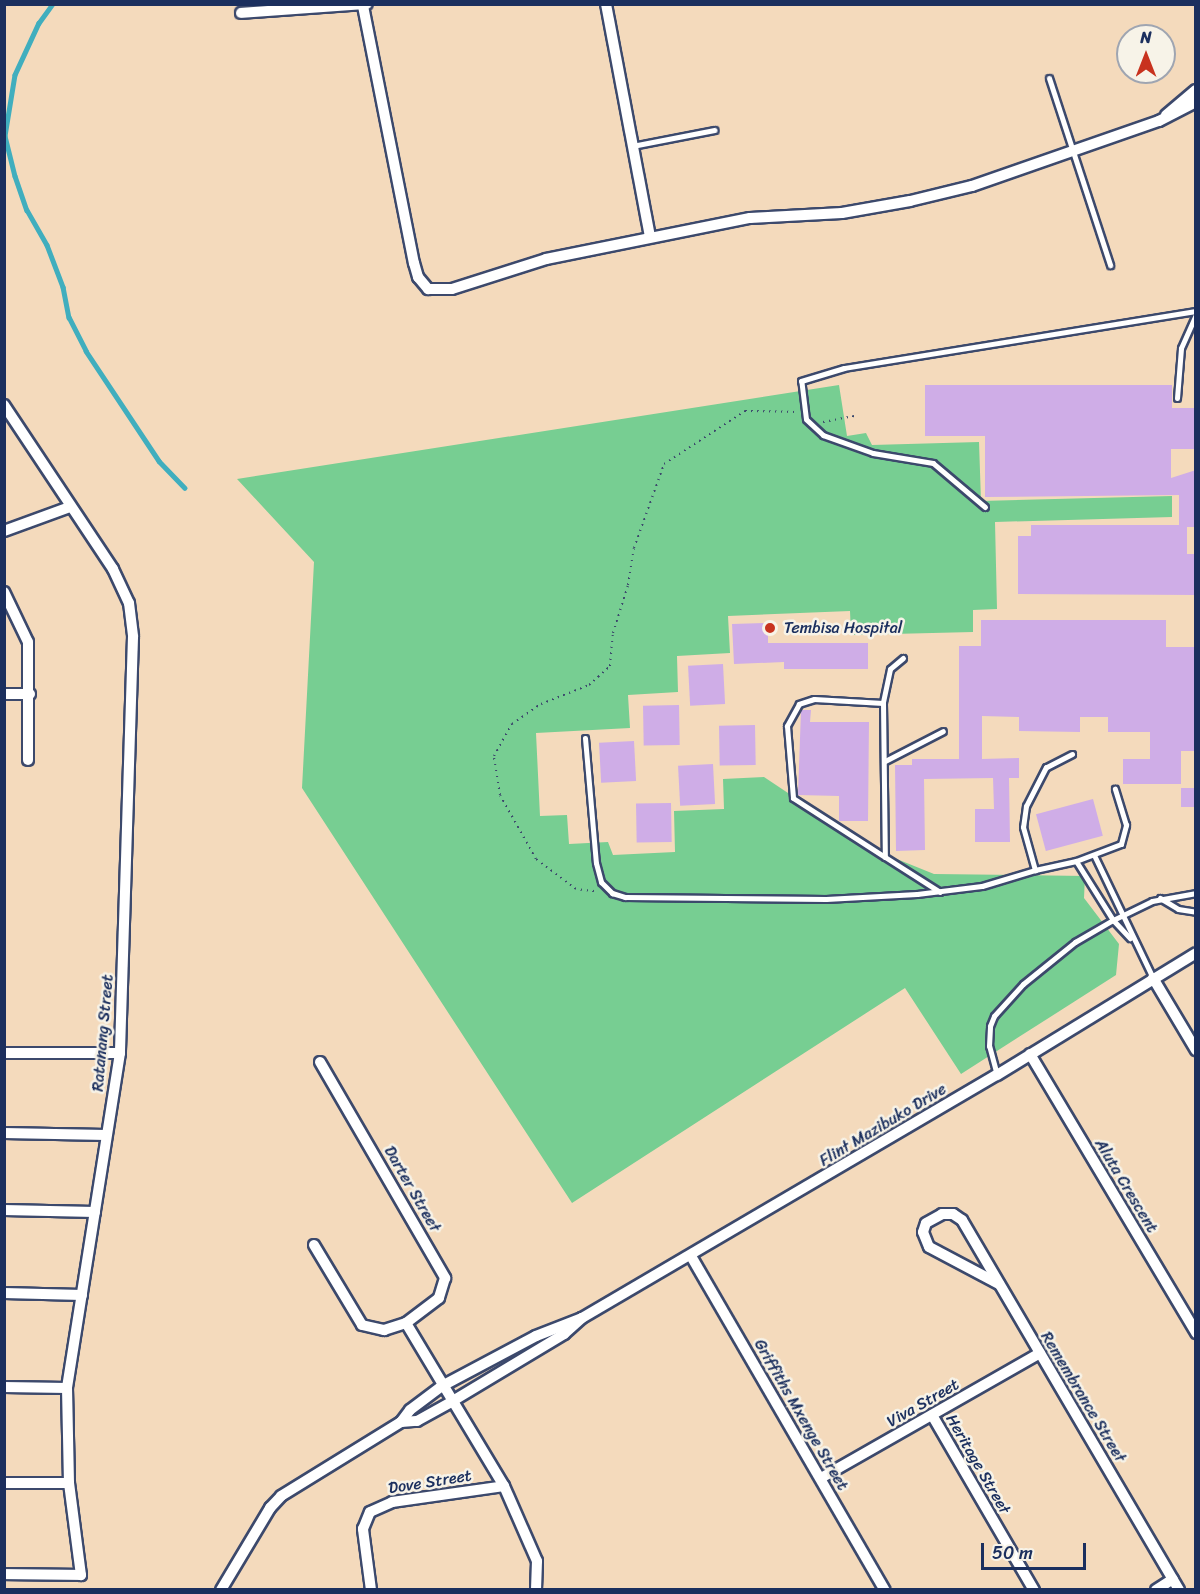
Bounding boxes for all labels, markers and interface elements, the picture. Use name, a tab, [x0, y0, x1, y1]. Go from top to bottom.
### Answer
text: N	[1140, 23, 1152, 52]
north arrow	[1116, 24, 1176, 84]
place label: Tembisa Hospital	[784, 618, 902, 638]
marker: Tembisa Hospital	[761, 619, 779, 637]
street label: Ratanang Street	[88, 974, 118, 1092]
street label: Flint Mazibuko Drive	[816, 1080, 950, 1170]
street label: Aluta Crescent	[1090, 1135, 1162, 1237]
street label: Darter Street	[380, 1142, 444, 1236]
street label: Remembrance Street	[1036, 1328, 1130, 1466]
street label: Griffiths Mxenge Street	[750, 1336, 852, 1494]
street label: Viva Street	[884, 1375, 962, 1431]
street label: Heritage Street	[942, 1410, 1014, 1518]
street label: Dove Street	[387, 1466, 473, 1498]
scale bar	[984, 1531, 1089, 1569]
text: 50 m	[992, 1537, 1033, 1569]

